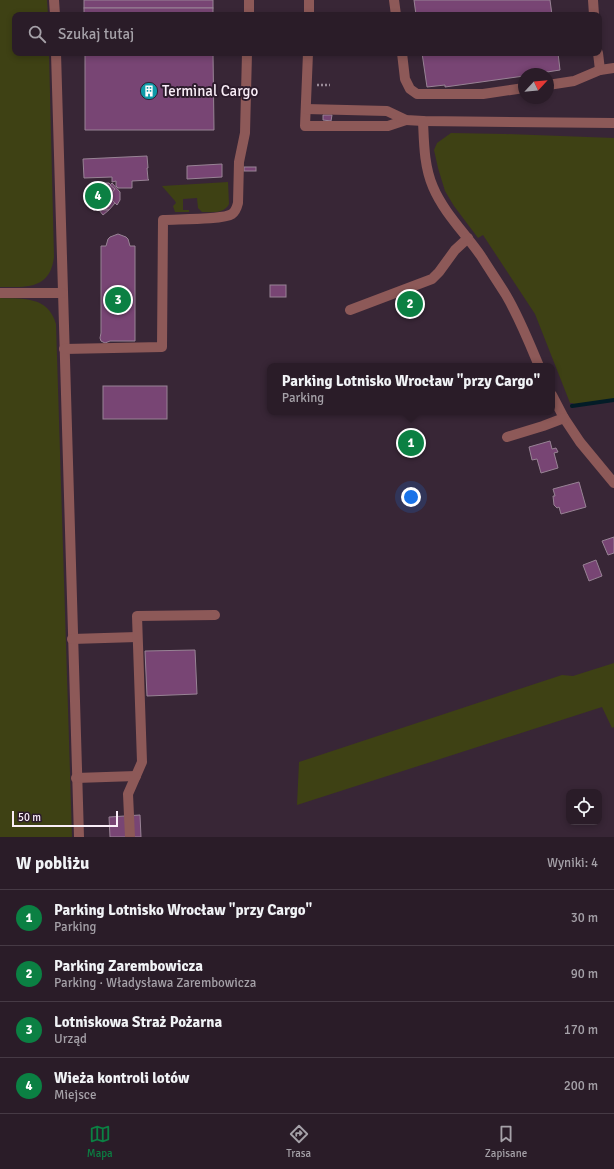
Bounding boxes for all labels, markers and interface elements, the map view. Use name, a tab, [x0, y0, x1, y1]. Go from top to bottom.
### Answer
search box	[12, 12, 602, 56]
icon: search	[26, 23, 48, 45]
text: Szukaj tutaj	[58, 25, 134, 43]
north arrow	[518, 68, 554, 104]
building icon: Terminal Cargo	[139, 81, 159, 101]
place label: Terminal Cargo	[162, 82, 259, 100]
pin: 4	[85, 181, 111, 211]
pin: 3	[105, 285, 131, 315]
pin: 2	[397, 289, 423, 319]
popup	[267, 363, 555, 415]
text: Parking Lotnisko Wrocław "przy Cargo"	[282, 372, 540, 390]
text: Parking	[282, 390, 324, 406]
pin: 1	[398, 428, 424, 458]
your location	[401, 487, 421, 507]
map controls	[566, 789, 602, 825]
button: locate	[566, 789, 602, 825]
scale bar	[12, 809, 118, 828]
text: 50 m	[18, 811, 41, 824]
text: W pobliżu	[16, 853, 89, 874]
text: Wyniki: 4	[547, 855, 598, 871]
text: Parking Lotnisko Wrocław "przy Cargo"	[54, 901, 312, 919]
text: 1	[25, 910, 33, 926]
text: 30 m	[571, 910, 598, 926]
text: Parking	[54, 919, 96, 935]
text: Parking Zarembowicza	[54, 957, 203, 975]
text: 2	[25, 966, 33, 982]
text: 90 m	[571, 966, 598, 982]
text: Parking · Władysława Zarembowicza	[54, 975, 256, 991]
text: Lotniskowa Straż Pożarna	[54, 1013, 222, 1031]
text: 3	[25, 1022, 33, 1038]
text: 170 m	[564, 1022, 598, 1038]
text: Urząd	[54, 1031, 87, 1047]
text: Wieża kontroli lotów	[54, 1069, 189, 1087]
text: 4	[25, 1078, 33, 1094]
text: 200 m	[564, 1078, 598, 1094]
text: Miejsce	[54, 1087, 96, 1103]
tab: Mapa	[87, 1123, 113, 1160]
tab: Trasa	[286, 1123, 311, 1160]
tab: Zapisane	[485, 1123, 527, 1160]

